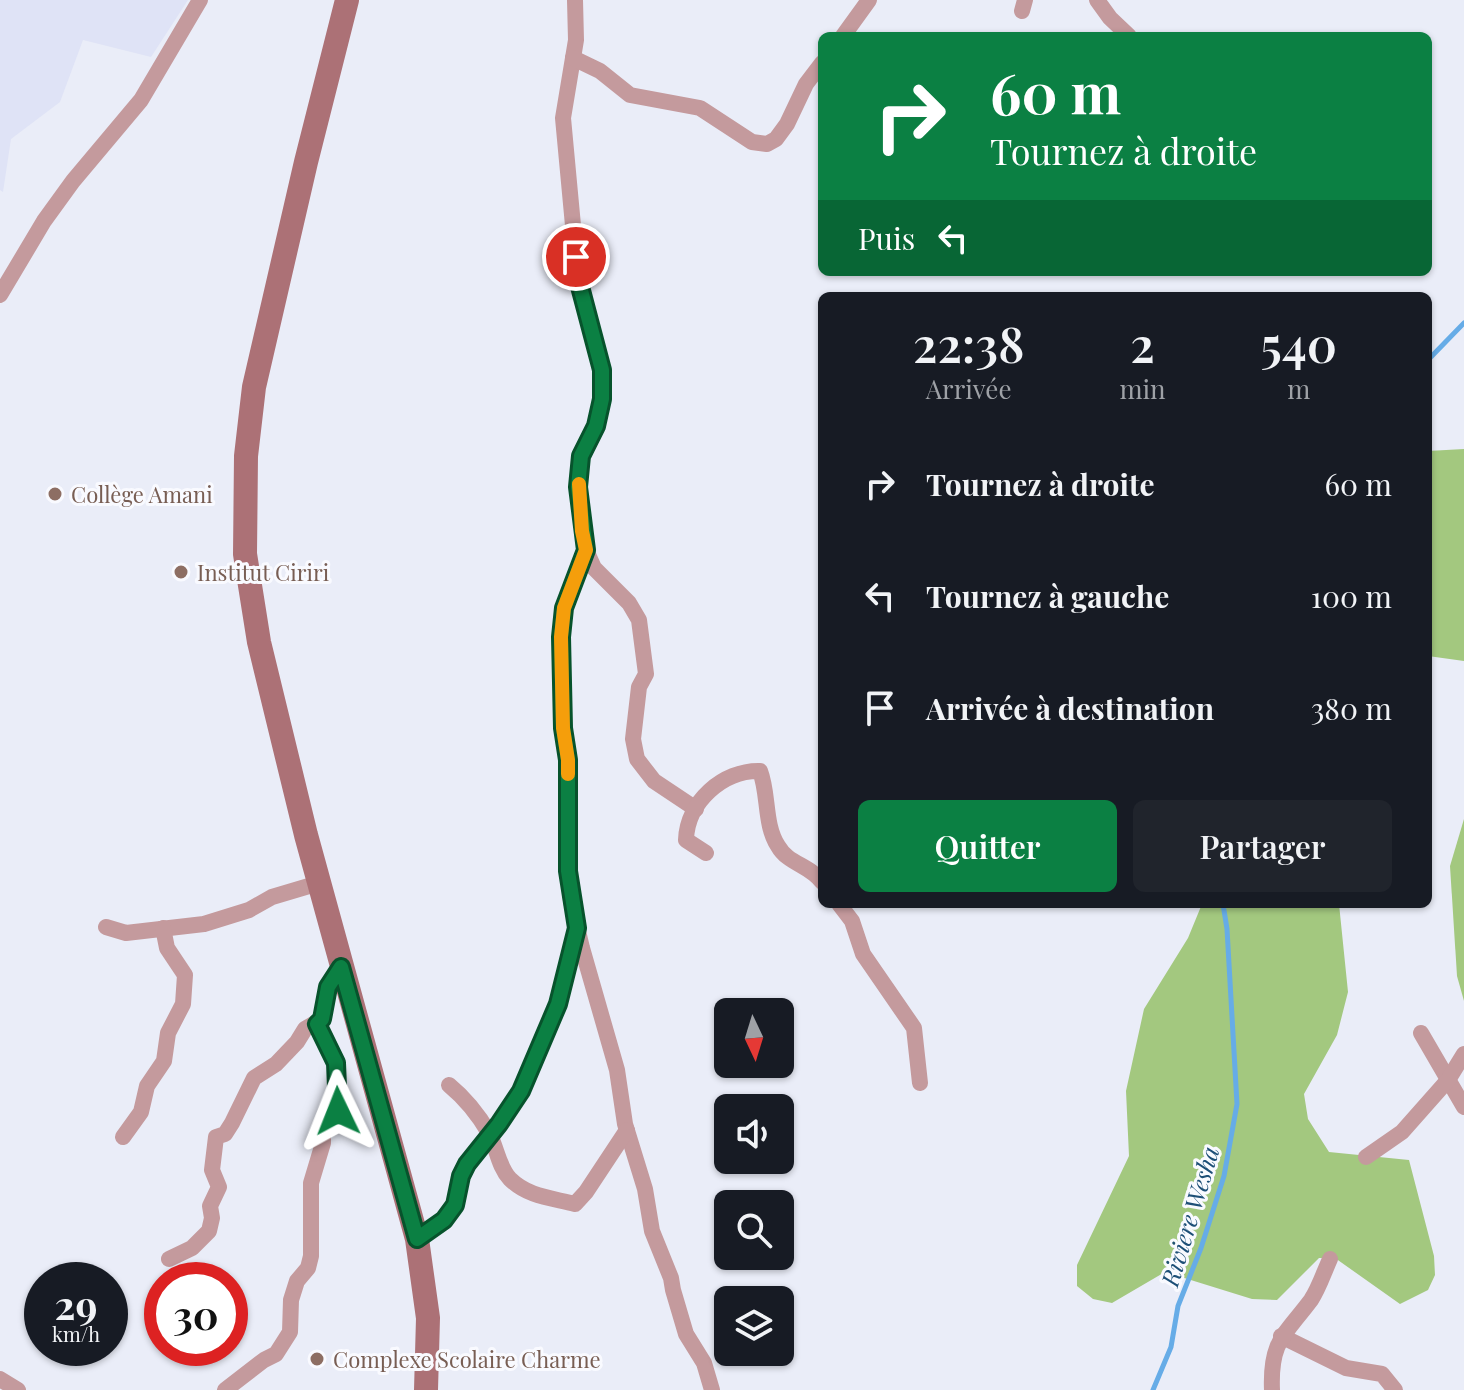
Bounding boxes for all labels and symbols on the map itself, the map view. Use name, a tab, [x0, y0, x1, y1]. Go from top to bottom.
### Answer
pin	[542, 223, 610, 291]
place label: Collège Amani	[71, 479, 213, 509]
marker: Collège Amani	[46, 485, 64, 503]
place label: Institut Ciriri	[197, 557, 329, 587]
marker: Institut Ciriri	[172, 563, 190, 581]
north arrow	[714, 998, 794, 1078]
position arrow	[296, 1069, 380, 1153]
water label: Riviere Wesha	[1152, 1142, 1225, 1291]
speed limit sign: 30	[144, 1262, 248, 1366]
place label: Complexe Scolaire Charme	[333, 1344, 601, 1374]
marker: Complexe Scolaire Charme	[308, 1350, 326, 1368]

